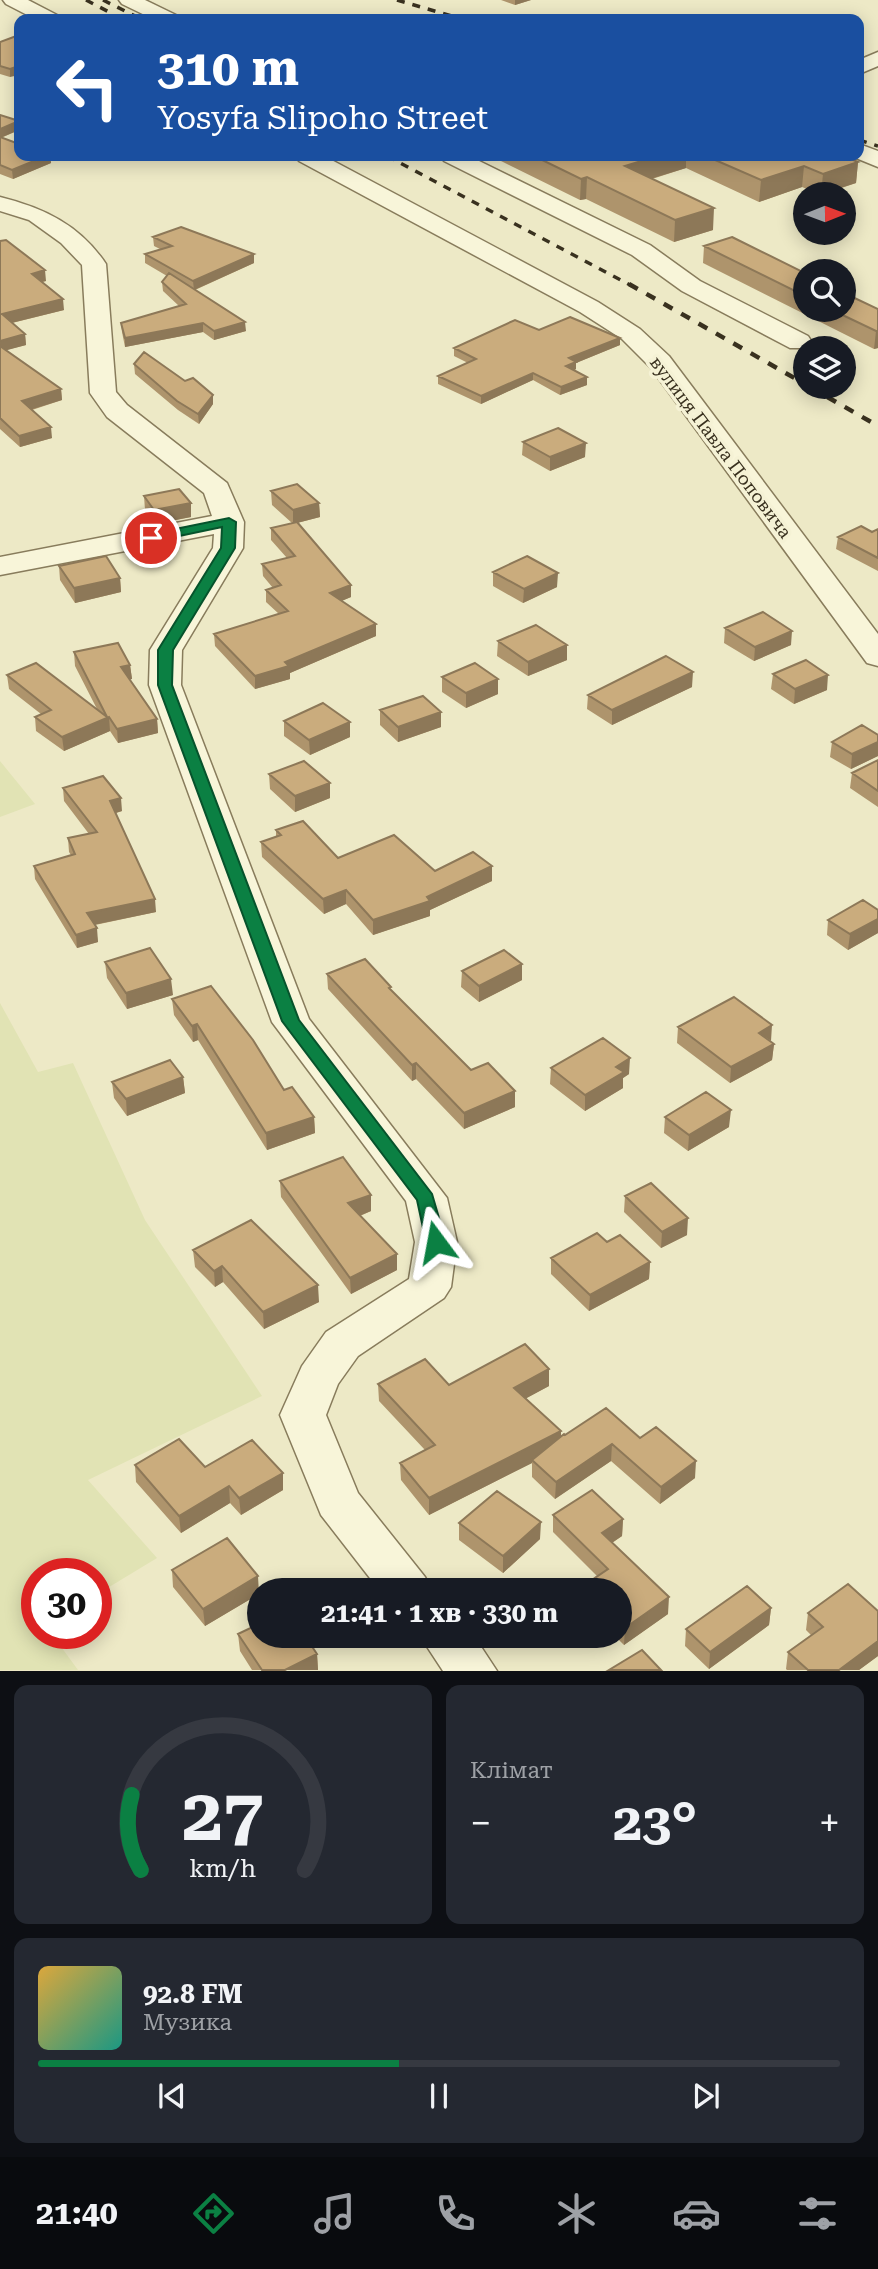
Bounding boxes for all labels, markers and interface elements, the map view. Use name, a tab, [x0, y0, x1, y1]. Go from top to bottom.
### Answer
text: 310 m	[157, 40, 299, 97]
icon: left	[42, 42, 133, 133]
text: Yosyfa Slipoho Street	[157, 99, 488, 137]
north arrow	[793, 182, 856, 245]
map controls	[793, 182, 856, 399]
button: search	[793, 259, 856, 322]
button: layers	[793, 336, 856, 399]
street label: вулиця Павла Поповича	[646, 352, 796, 542]
pin	[121, 508, 181, 568]
icon: arrive	[132, 519, 170, 557]
position arrow	[399, 1205, 473, 1279]
speed limit sign: 30	[21, 1558, 112, 1649]
text: 21:41 · 1 хв · 330 m	[321, 1598, 558, 1628]
text: Клімат	[470, 1757, 553, 1784]
text: 27	[182, 1774, 264, 1859]
text: 23°	[613, 1792, 697, 1853]
text: −	[470, 1801, 491, 1845]
text: +	[819, 1801, 840, 1845]
text: km/h	[190, 1854, 256, 1883]
text: 92.8 FM	[143, 1979, 243, 2009]
text: Музика	[143, 2009, 232, 2036]
icon: previous	[153, 2077, 191, 2115]
icon: pause	[420, 2077, 458, 2115]
icon: next	[687, 2077, 725, 2115]
icon: directions	[189, 2189, 238, 2238]
icon: music	[310, 2189, 359, 2238]
icon: phone	[431, 2189, 480, 2238]
icon: climate	[552, 2189, 601, 2238]
icon: car	[672, 2189, 721, 2238]
icon: filters	[793, 2189, 842, 2238]
text: 21:40	[36, 2194, 118, 2232]

